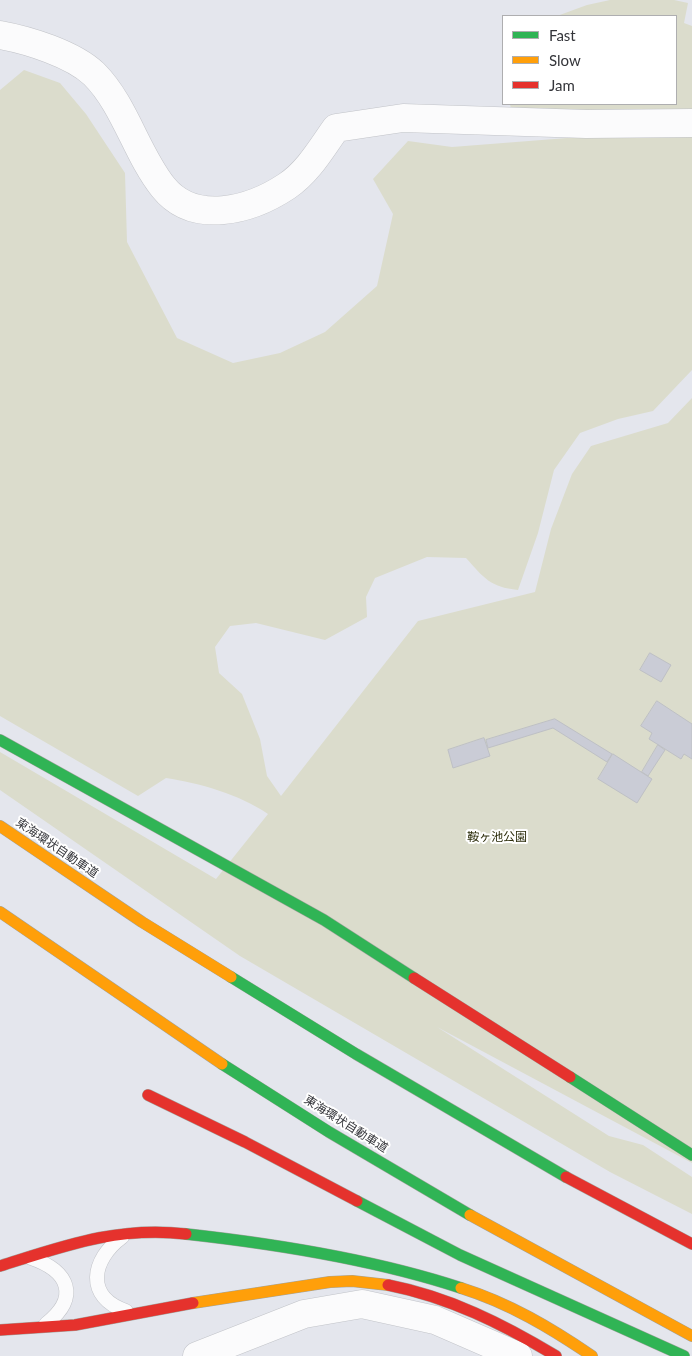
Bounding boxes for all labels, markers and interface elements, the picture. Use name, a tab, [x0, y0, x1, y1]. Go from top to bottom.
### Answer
legend	[502, 15, 677, 105]
text: Fast	[549, 26, 576, 44]
text: Slow	[549, 51, 581, 69]
text: Jam	[549, 76, 575, 94]
street label: 東海環状自動車道	[13, 815, 101, 881]
park label: 鞍ヶ池公園	[467, 830, 527, 844]
street label: 東海環状自動車道	[301, 1092, 391, 1156]

